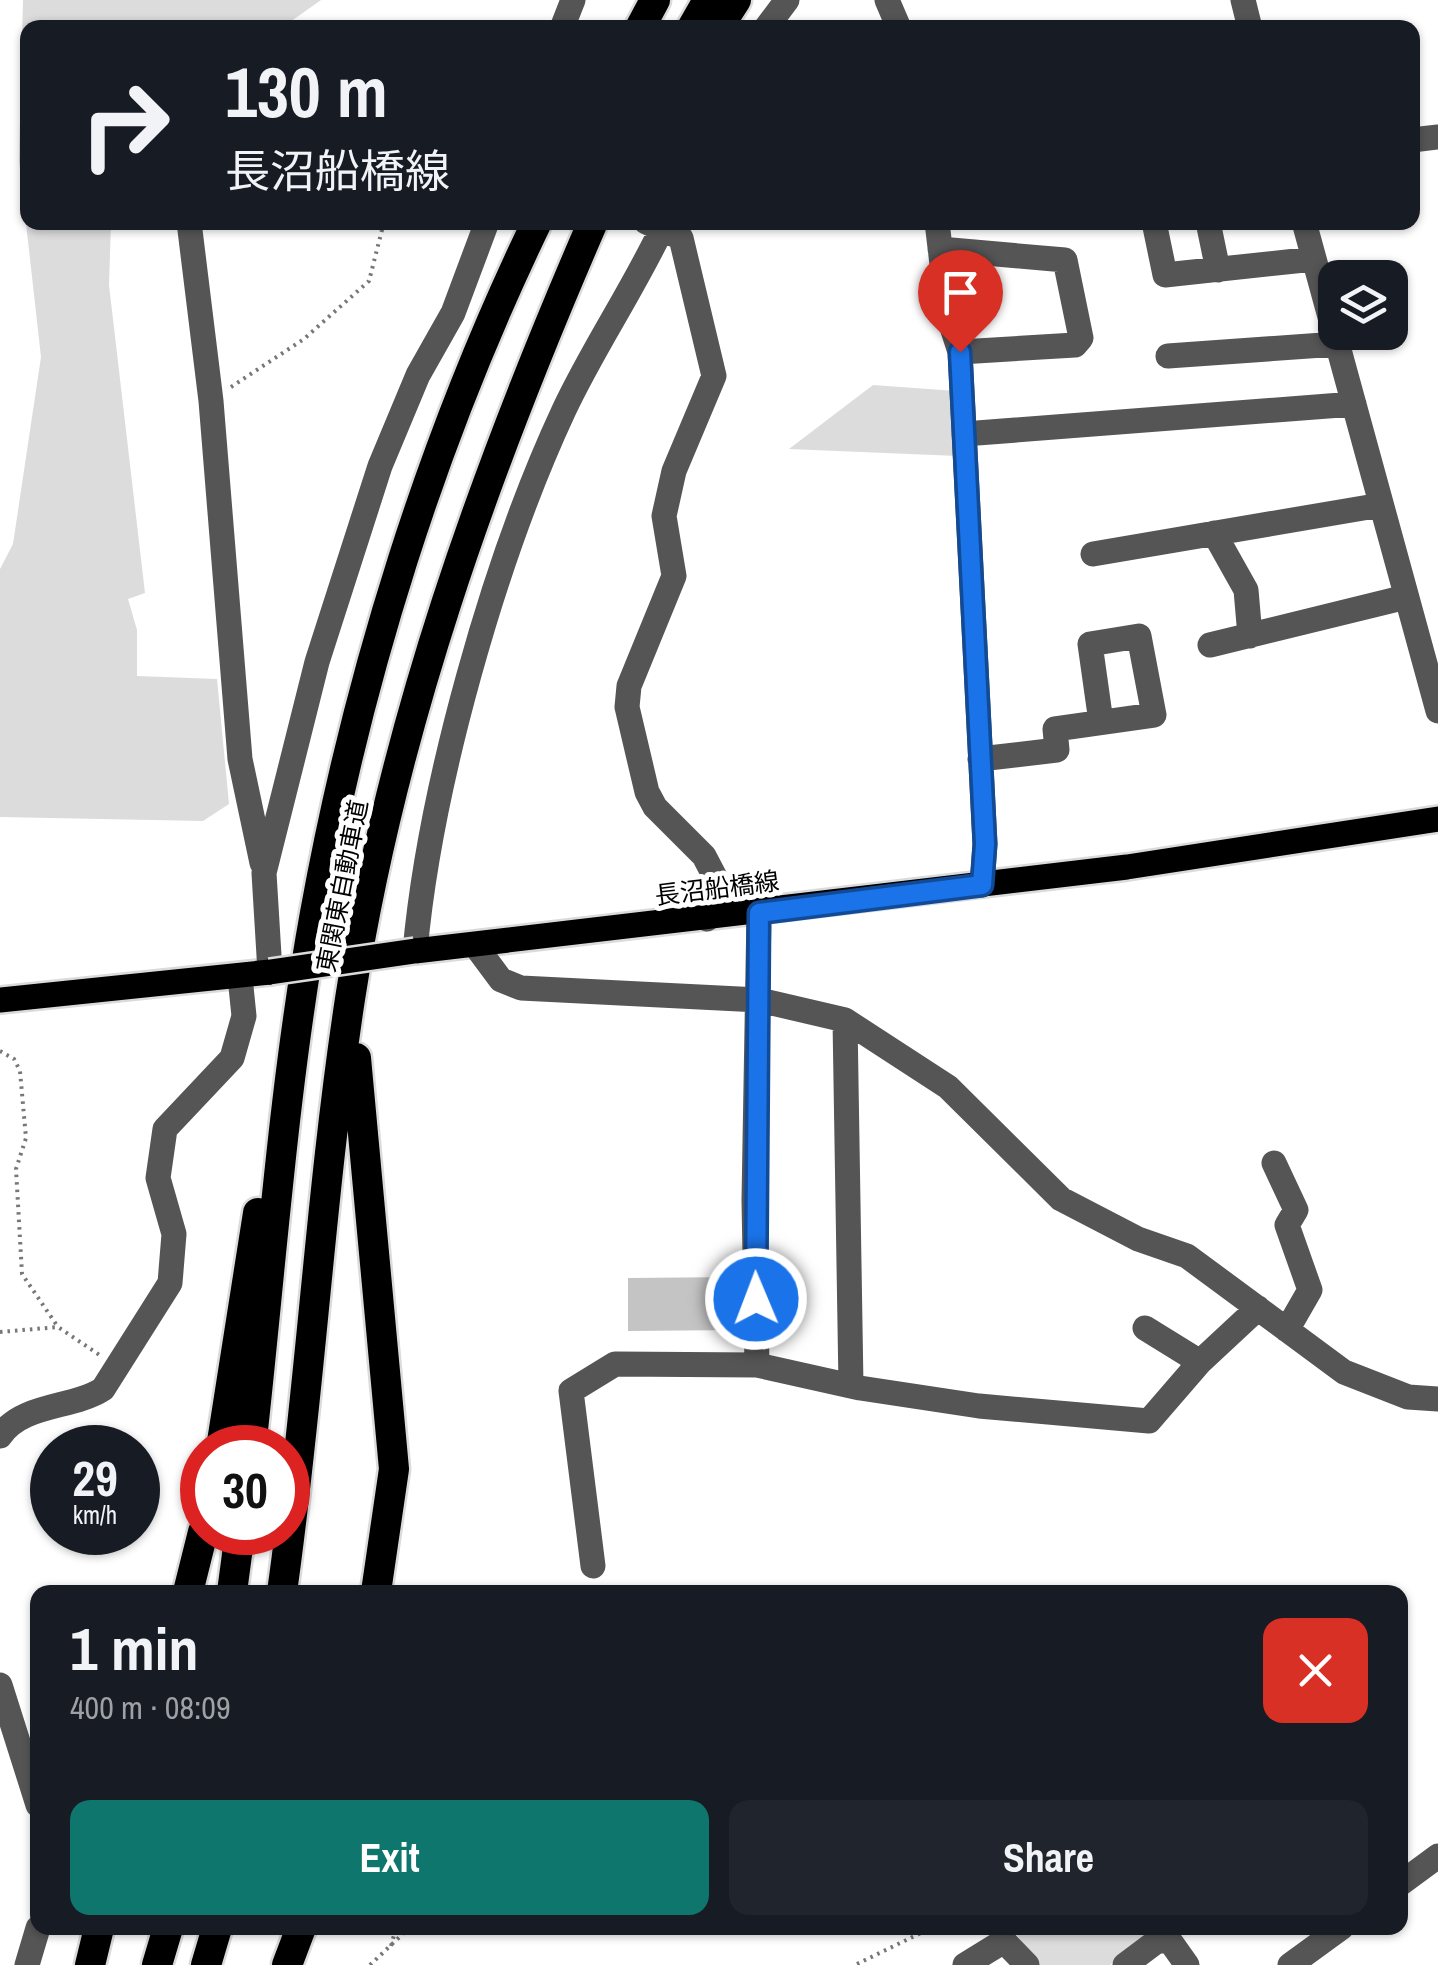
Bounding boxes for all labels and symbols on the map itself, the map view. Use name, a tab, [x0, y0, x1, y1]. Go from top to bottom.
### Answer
pin	[918, 250, 1003, 353]
street label: 東関東自動車道	[309, 797, 375, 975]
street label: 長沼船橋線	[653, 864, 781, 912]
position arrow	[704, 1247, 808, 1351]
speed limit sign: 30	[180, 1425, 310, 1555]

